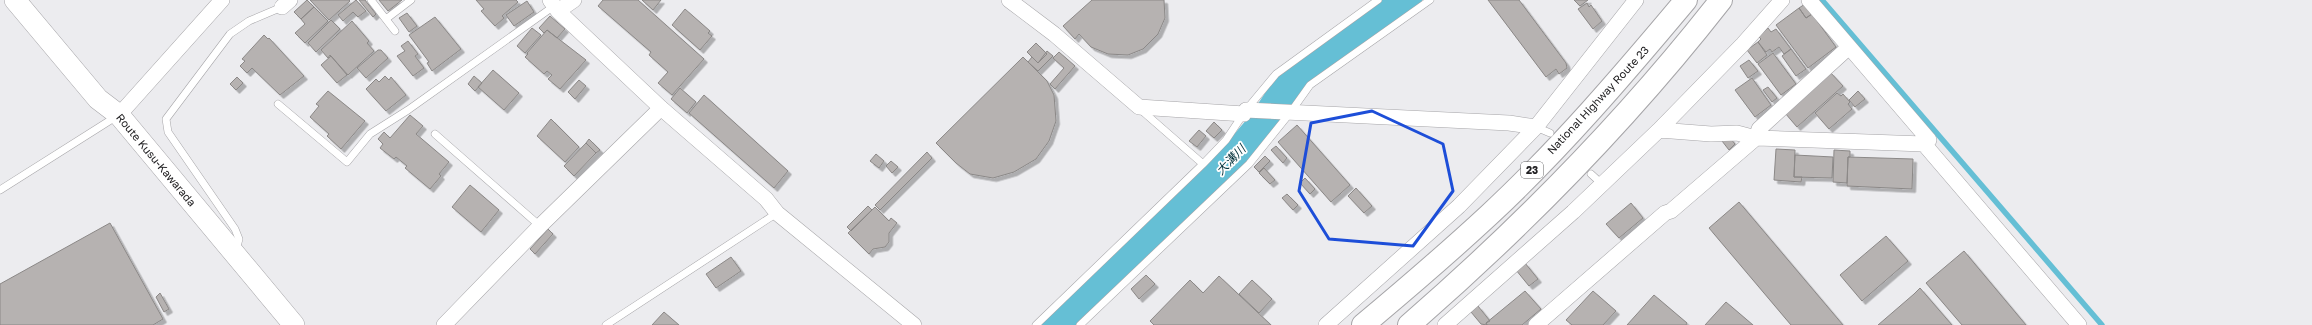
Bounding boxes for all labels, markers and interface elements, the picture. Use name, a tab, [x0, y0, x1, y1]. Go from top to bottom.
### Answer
street label: National Highway Route 23	[1544, 43, 1651, 156]
street label: Route Kusu-Kawarada	[114, 111, 199, 209]
water label: 大溝川	[1213, 140, 1250, 178]
road number: 23	[1521, 162, 1543, 178]

